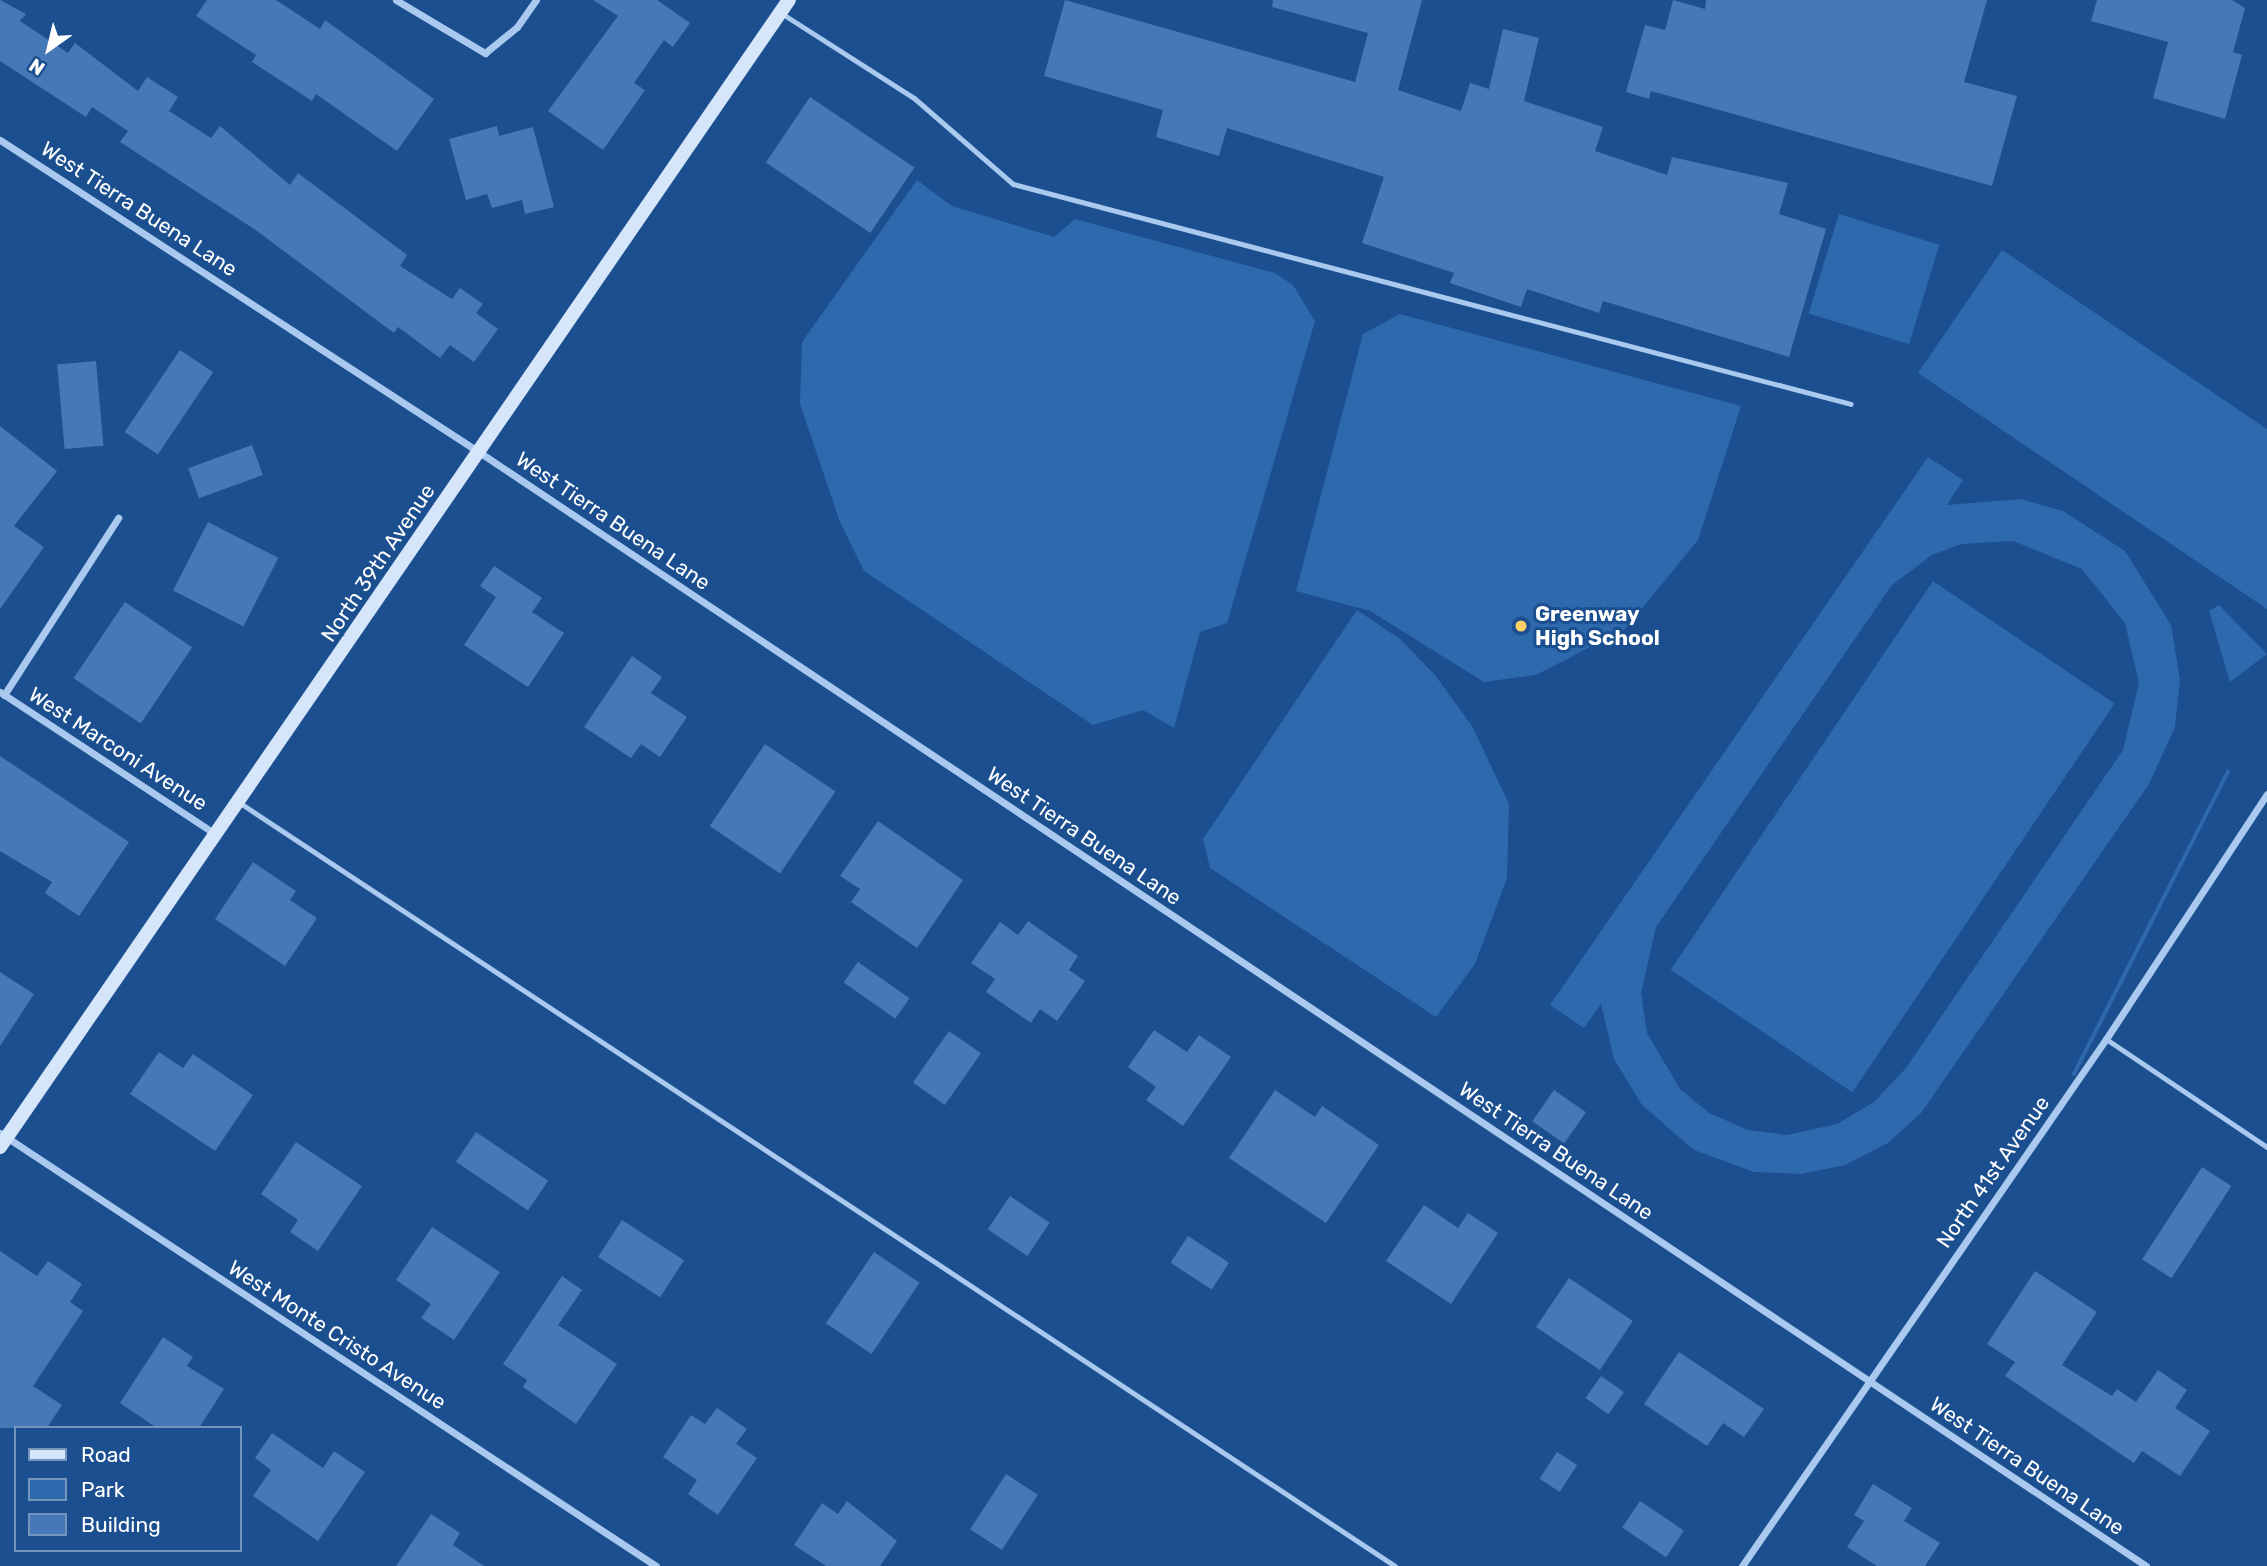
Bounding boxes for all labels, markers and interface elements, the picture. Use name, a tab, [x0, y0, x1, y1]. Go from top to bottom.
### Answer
north arrow	[14, 14, 84, 84]
text: N	[25, 53, 49, 80]
street label: West Tierra Buena Lane	[36, 136, 242, 282]
street label: West Tierra Buena Lane	[511, 446, 715, 596]
street label: North 39th Avenue	[316, 479, 440, 647]
place label: Greenway High School	[1535, 601, 1660, 651]
marker: Greenway High School	[1513, 618, 1529, 634]
street label: West Marconi Avenue	[24, 682, 212, 816]
street label: West Tierra Buena Lane	[982, 761, 1186, 911]
street label: West Tierra Buena Lane	[1454, 1076, 1658, 1226]
street label: North 41st Avenue	[1931, 1091, 2055, 1253]
street label: West Monte Cristo Avenue	[223, 1255, 451, 1415]
street label: West Tierra Buena Lane	[1925, 1391, 2129, 1541]
legend	[14, 1426, 242, 1552]
text: Road	[81, 1442, 131, 1467]
text: Park	[81, 1477, 125, 1502]
text: Building	[81, 1512, 161, 1537]

